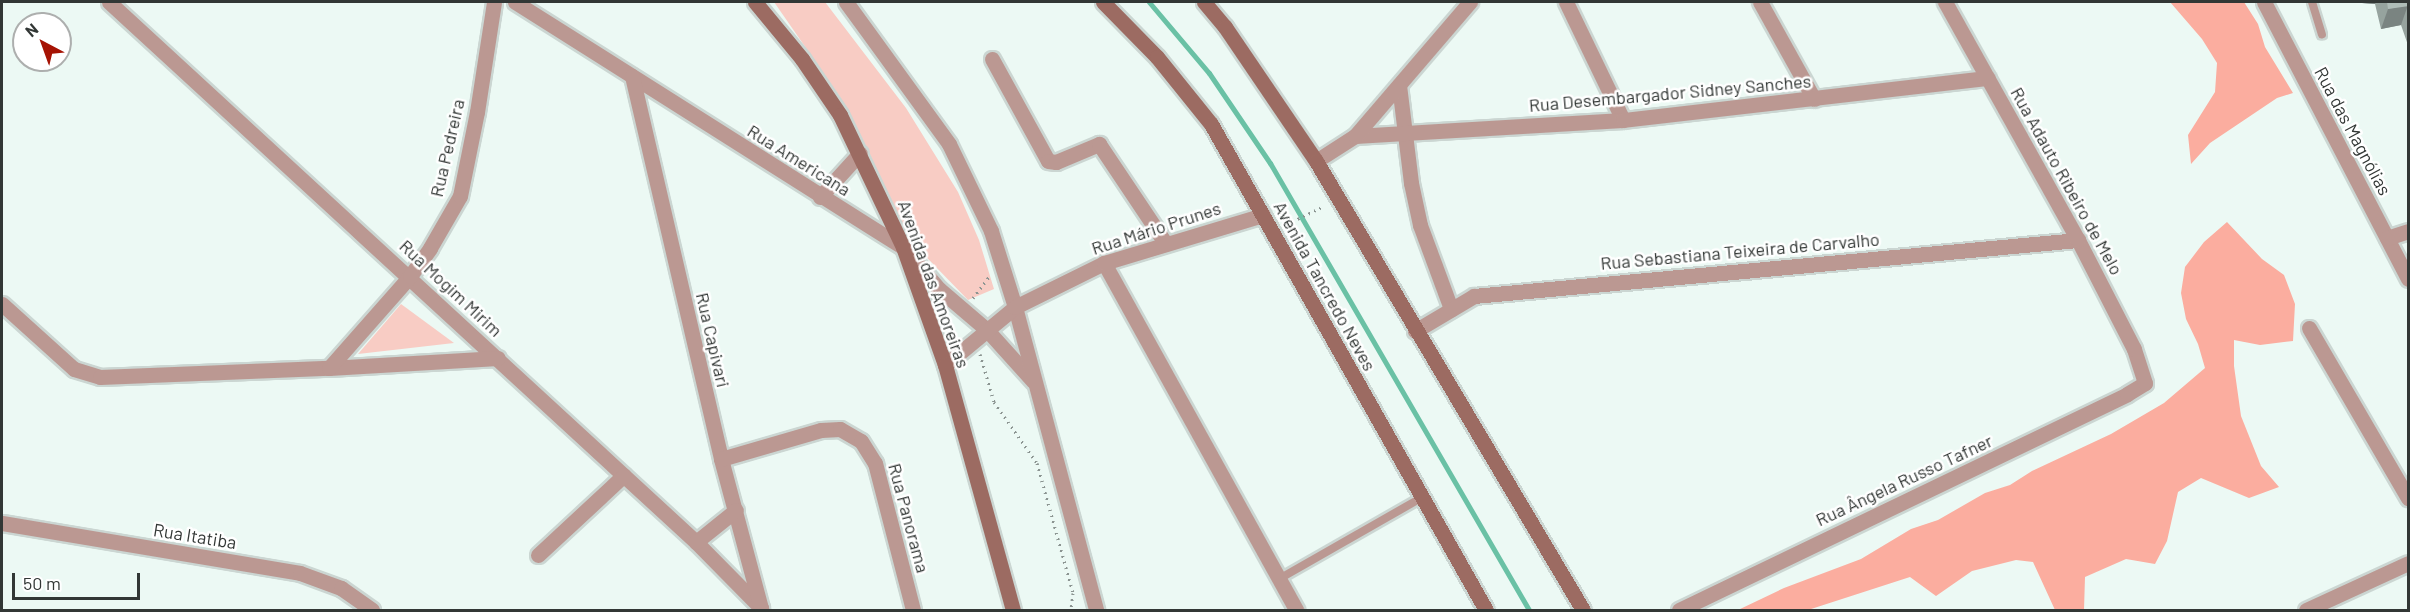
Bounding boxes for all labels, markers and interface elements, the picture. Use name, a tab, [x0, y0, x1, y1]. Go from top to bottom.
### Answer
north arrow	[12, 12, 72, 72]
text: N	[21, 19, 41, 40]
street label: Rua das Magnólias	[2310, 63, 2396, 199]
street label: Rua Desembargador Sidney Sanches	[1528, 70, 1812, 116]
street label: Rua Adauto Ribeiro de Melo	[2006, 83, 2128, 279]
street label: Rua Pedreira	[425, 97, 469, 199]
street label: Rua Americana	[744, 120, 854, 200]
street label: Avenida das Amoreiras	[894, 197, 974, 371]
street label: Rua Mário Prunes	[1089, 197, 1223, 259]
street label: Avenida Tancredo Neves	[1269, 197, 1381, 375]
street label: Rua Sebastiana Teixeira de Carvalho	[1600, 228, 1880, 274]
street label: Rua Mogim Mirim	[395, 235, 507, 341]
street label: Rua Capivari	[692, 290, 734, 390]
street label: Rua Ângela Russo Tafner	[1812, 430, 1996, 530]
street label: Rua Panorama	[884, 461, 934, 575]
street label: Rua Itatiba	[152, 519, 238, 553]
scale bar	[15, 561, 142, 599]
text: 50 m	[23, 572, 61, 594]

